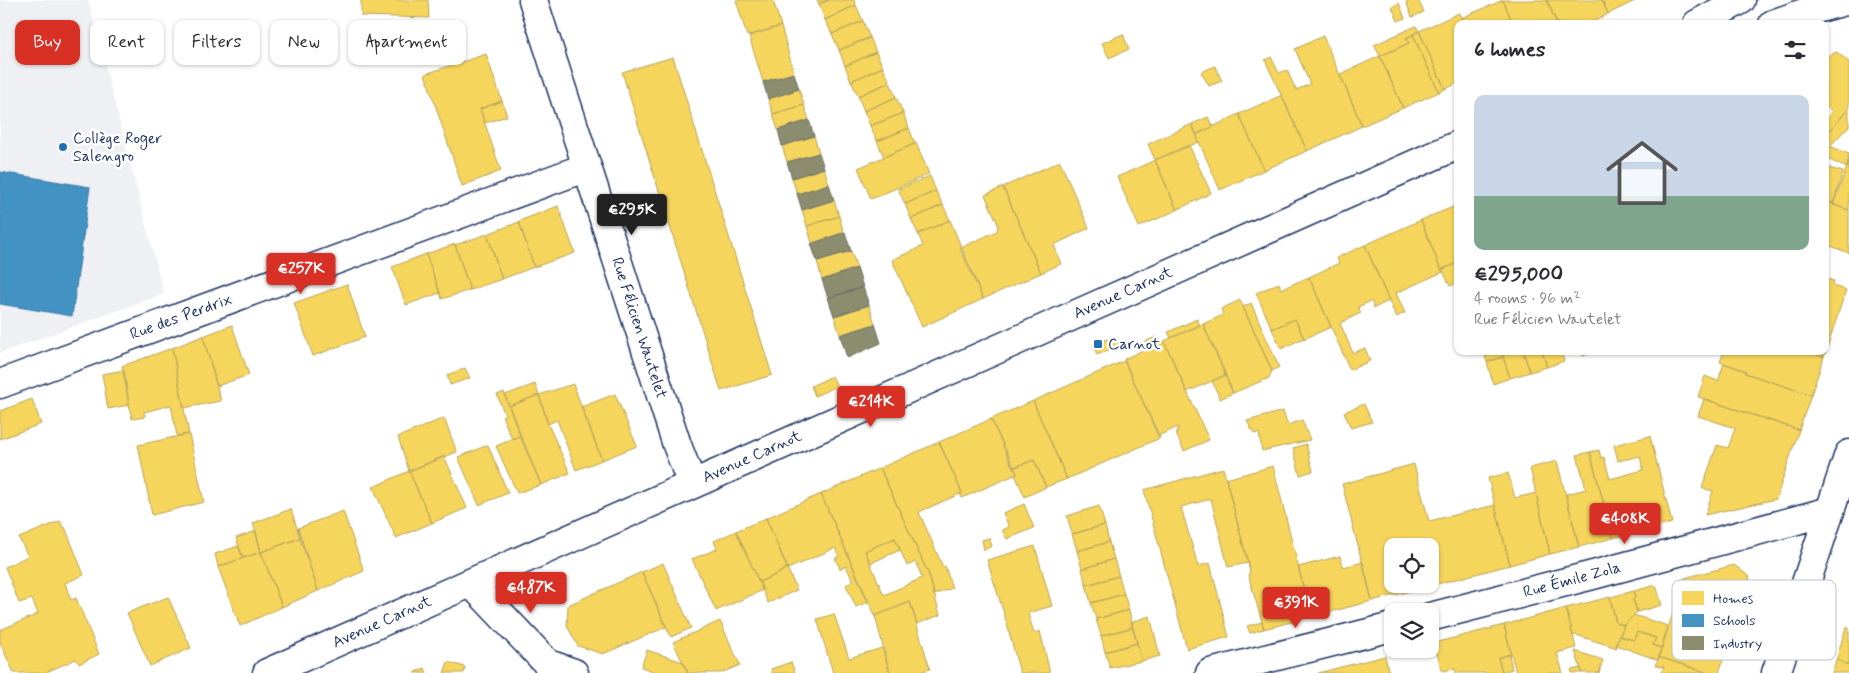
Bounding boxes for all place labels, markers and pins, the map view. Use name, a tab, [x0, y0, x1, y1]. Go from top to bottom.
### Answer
place label: Collège Roger Salengro	[73, 128, 162, 167]
marker: Collège Roger Salengro	[57, 141, 69, 153]
pin: €295K	[597, 194, 667, 236]
pin: €257K	[266, 252, 336, 295]
place label: Carnot	[1108, 334, 1161, 355]
marker: Carnot	[1092, 338, 1104, 350]
pin: €214K	[836, 386, 906, 428]
pin: €408K	[1590, 502, 1660, 545]
pin: €487K	[496, 572, 566, 614]
pin: €391K	[1261, 586, 1331, 629]

